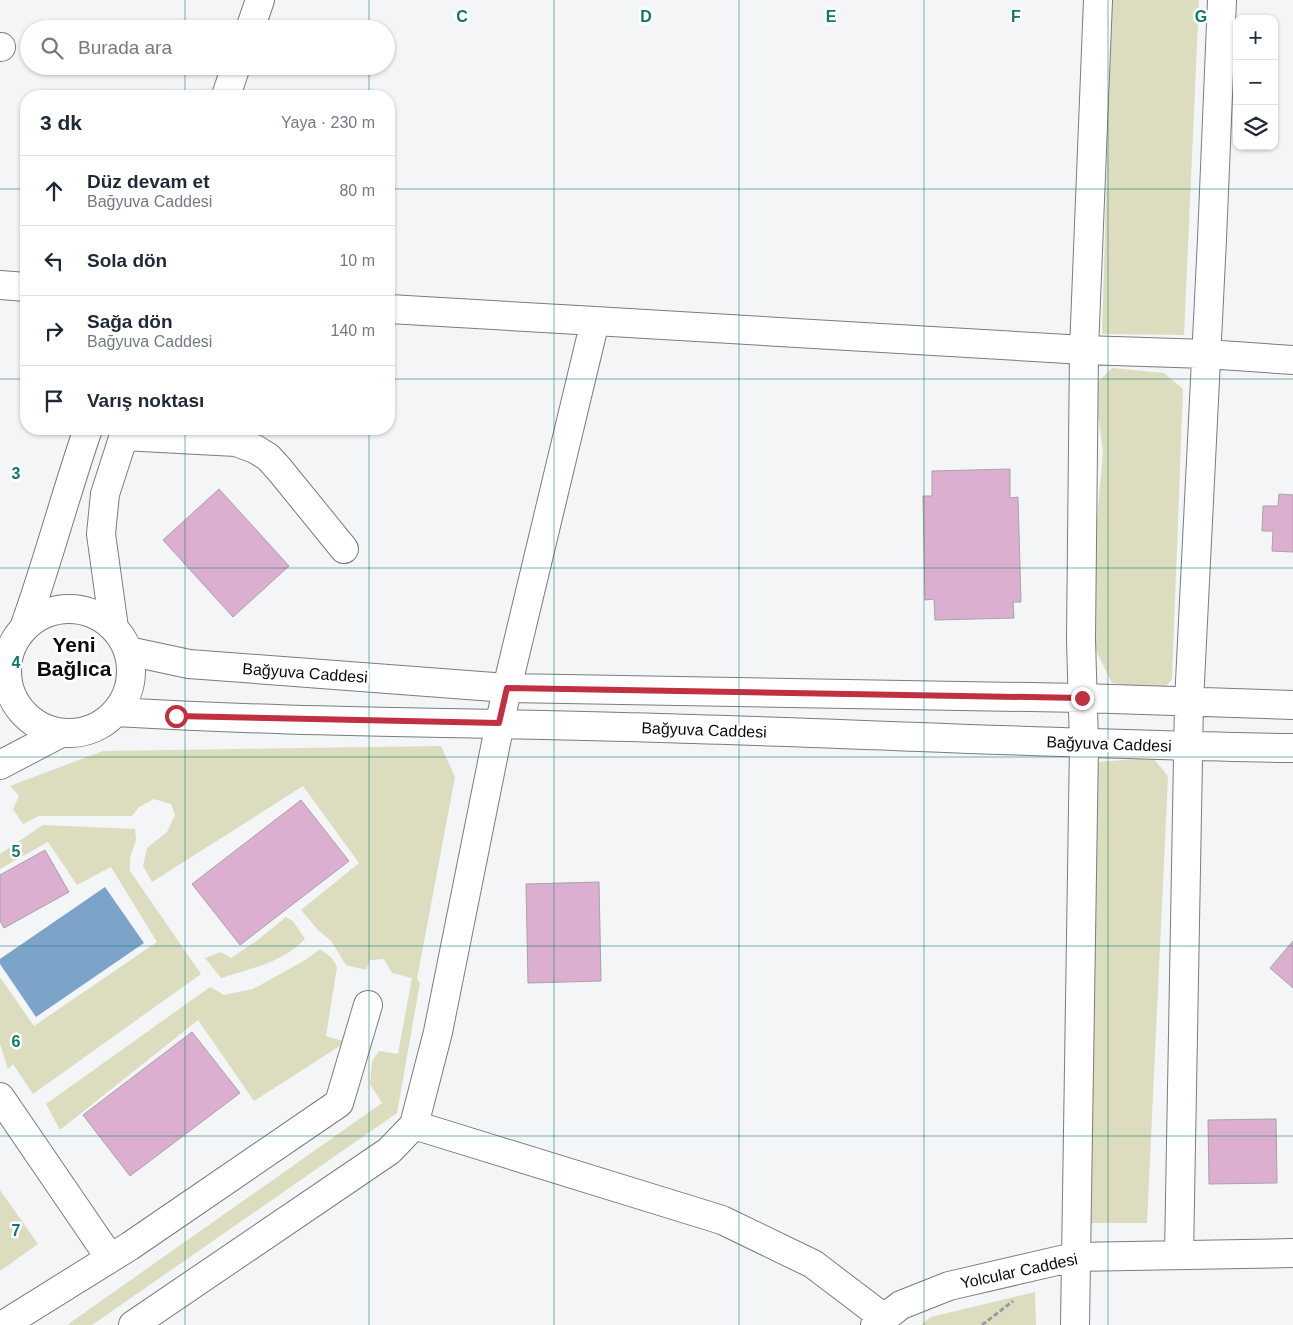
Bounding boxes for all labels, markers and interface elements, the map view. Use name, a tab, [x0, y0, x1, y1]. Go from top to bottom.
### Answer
text: C	[456, 8, 468, 25]
text: D	[640, 8, 652, 25]
text: E	[826, 8, 837, 25]
text: F	[1011, 8, 1021, 25]
text: G	[1195, 8, 1207, 25]
map controls	[1233, 15, 1278, 150]
button: +	[1233, 15, 1278, 60]
search box	[20, 20, 395, 75]
icon: search	[38, 34, 66, 62]
text: Burada ara	[78, 37, 172, 58]
button: −	[1233, 60, 1278, 105]
button: layers	[1233, 105, 1278, 150]
text: 3 dk	[40, 111, 82, 134]
text: Yaya · 230 m	[281, 114, 375, 131]
text: Düz devam et	[87, 171, 209, 192]
icon: ahead	[40, 177, 68, 205]
text: 80 m	[339, 182, 375, 199]
text: Bağyuva Caddesi	[87, 193, 212, 210]
icon: left	[40, 247, 68, 275]
text: Sola dön	[87, 250, 167, 271]
text: 10 m	[339, 252, 375, 269]
text: Sağa dön	[87, 311, 173, 332]
icon: right	[40, 317, 68, 345]
text: 140 m	[331, 322, 375, 339]
text: Bağyuva Caddesi	[87, 333, 212, 350]
icon: arrive	[40, 387, 68, 415]
text: Varış noktası	[87, 390, 204, 411]
text: 3	[12, 465, 21, 482]
district label: Yeni Bağlıca	[37, 633, 112, 680]
text: 4	[12, 654, 21, 671]
street label: Bağyuva Caddesi	[242, 660, 368, 686]
route end	[1071, 687, 1094, 710]
route start	[165, 705, 188, 728]
street label: Bağyuva Caddesi	[641, 719, 767, 741]
street label: Bağyuva Caddesi	[1046, 733, 1172, 755]
text: 5	[12, 843, 21, 860]
text: 6	[12, 1033, 21, 1050]
text: 7	[12, 1222, 21, 1239]
street label: Yolcular Caddesi	[959, 1250, 1079, 1292]

